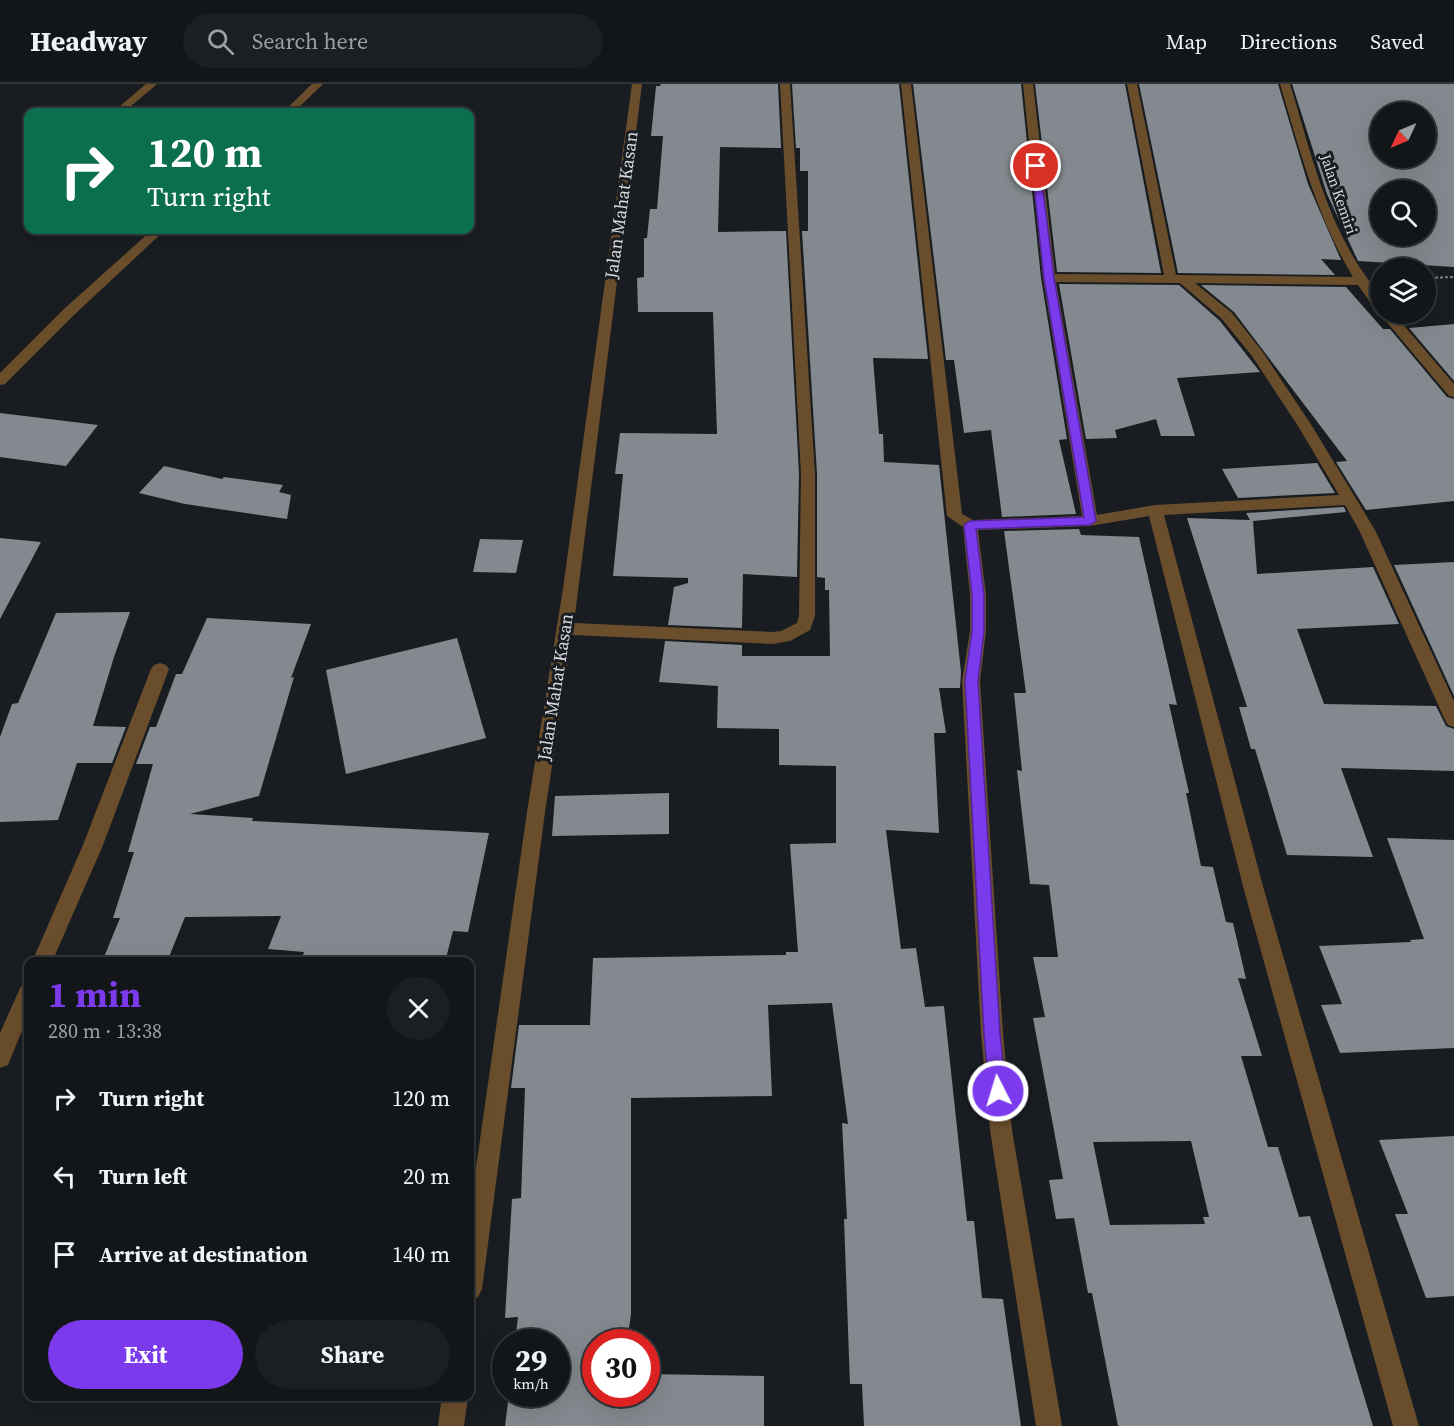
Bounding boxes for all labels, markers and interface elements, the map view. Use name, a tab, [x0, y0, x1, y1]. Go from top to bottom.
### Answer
search box	[183, 14, 603, 68]
text: Headway	[30, 22, 147, 60]
icon: search	[204, 25, 237, 58]
text: Search here	[252, 26, 368, 56]
text: Map	[1166, 27, 1207, 56]
text: Directions	[1240, 27, 1337, 56]
text: Saved	[1370, 27, 1424, 56]
north arrow	[1370, 102, 1436, 168]
map controls	[1370, 102, 1436, 324]
text: 120 m	[147, 123, 262, 181]
street label: Jalan Mahat Kasan	[598, 130, 644, 281]
icon: right	[48, 132, 126, 210]
pin	[1010, 140, 1061, 191]
icon: arrive	[1019, 149, 1052, 182]
street label: Jalan Kemiri	[1315, 150, 1363, 237]
text: Turn right	[147, 178, 271, 215]
button: search	[1370, 180, 1436, 246]
button: layers	[1370, 258, 1436, 324]
street label: Jalan Mahat Kasan	[531, 612, 579, 763]
text: 1 min	[48, 970, 141, 1019]
button: close	[387, 977, 450, 1040]
text: 280 m · 13:38	[48, 1017, 162, 1045]
position arrow	[966, 1059, 1030, 1123]
icon: right	[48, 1082, 81, 1115]
text: Turn right	[99, 1083, 204, 1113]
text: 120 m	[392, 1083, 450, 1113]
icon: left	[48, 1160, 81, 1193]
text: Turn left	[99, 1161, 187, 1191]
text: 20 m	[403, 1161, 450, 1191]
icon: arrive	[48, 1238, 81, 1271]
text: Arrive at destination	[99, 1239, 308, 1269]
text: 140 m	[392, 1239, 450, 1269]
button: Exit	[48, 1320, 243, 1389]
button: Share	[255, 1320, 450, 1389]
speed limit sign: 30	[582, 1329, 660, 1407]
text: 29	[515, 1340, 547, 1381]
text: km/h	[513, 1373, 549, 1394]

